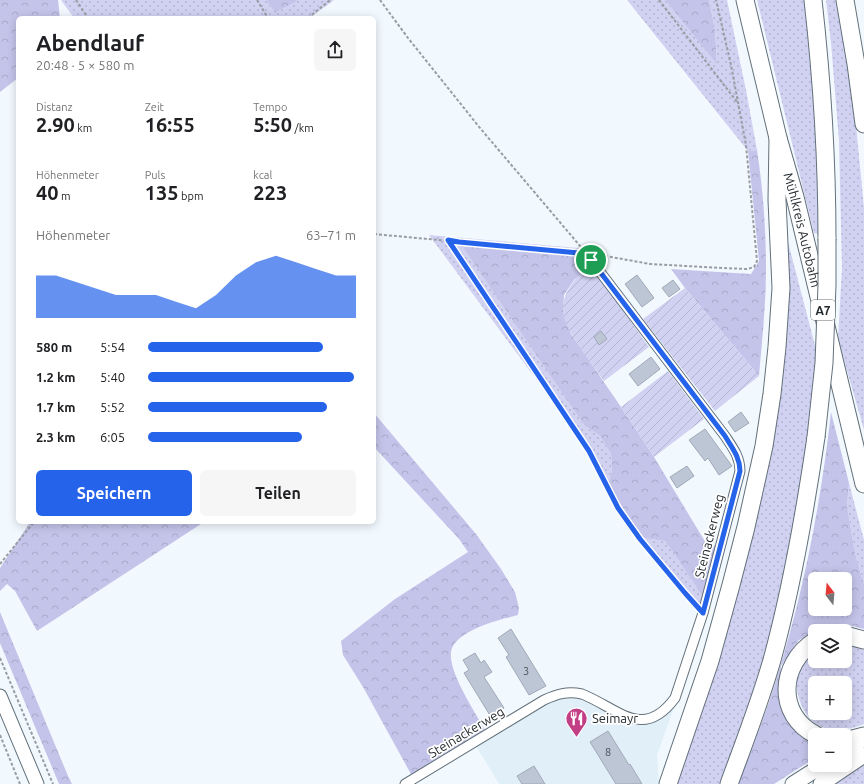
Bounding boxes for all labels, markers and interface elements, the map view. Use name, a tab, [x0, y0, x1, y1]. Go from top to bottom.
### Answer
button: share	[314, 29, 356, 71]
text: Abendlauf	[36, 30, 144, 55]
text: 20:48 · 5 × 580 m	[36, 58, 135, 72]
text: Distanz	[36, 101, 73, 113]
text: Zeit	[145, 101, 164, 113]
text: Tempo	[253, 101, 287, 113]
text: 2.90	[36, 113, 75, 136]
text: 16:55	[145, 113, 195, 136]
text: 5:50	[253, 113, 292, 136]
text: km	[75, 122, 92, 134]
text: /km	[292, 122, 314, 134]
text: Höhenmeter	[36, 169, 99, 181]
text: Puls	[145, 169, 165, 181]
text: kcal	[253, 169, 272, 181]
street label: Mühlkreis Autobahn	[781, 171, 823, 289]
text: 40	[36, 181, 59, 204]
text: 135	[145, 181, 179, 204]
text: 223	[253, 181, 287, 204]
text: m	[59, 190, 71, 202]
text: bpm	[179, 190, 203, 202]
text: Höhenmeter	[36, 228, 110, 242]
text: 63–71 m	[306, 228, 356, 242]
pin	[574, 243, 608, 277]
icon: arrive	[580, 249, 602, 271]
road number: A7	[811, 300, 835, 320]
text: 580 m	[36, 340, 72, 354]
text: 5:54	[100, 340, 125, 354]
text: 1.2 km	[36, 370, 75, 384]
text: 5:40	[100, 370, 125, 384]
text: 1.7 km	[36, 400, 75, 414]
text: 5:52	[100, 400, 125, 414]
text: 2.3 km	[36, 430, 75, 444]
text: 6:05	[100, 430, 125, 444]
button: Speichern	[36, 470, 192, 516]
button: Teilen	[200, 470, 356, 516]
street label: Steinackerweg	[692, 493, 726, 579]
north arrow	[808, 572, 852, 616]
map controls	[808, 572, 852, 772]
button: layers	[808, 624, 852, 668]
house number: 3	[523, 665, 529, 677]
button: +	[808, 676, 852, 720]
street label: Steinackerweg	[426, 704, 506, 760]
restaurant icon: Seimayr	[564, 705, 590, 738]
place label: Seimayr	[592, 711, 638, 725]
button: −	[808, 728, 852, 772]
house number: 8	[605, 746, 611, 758]

